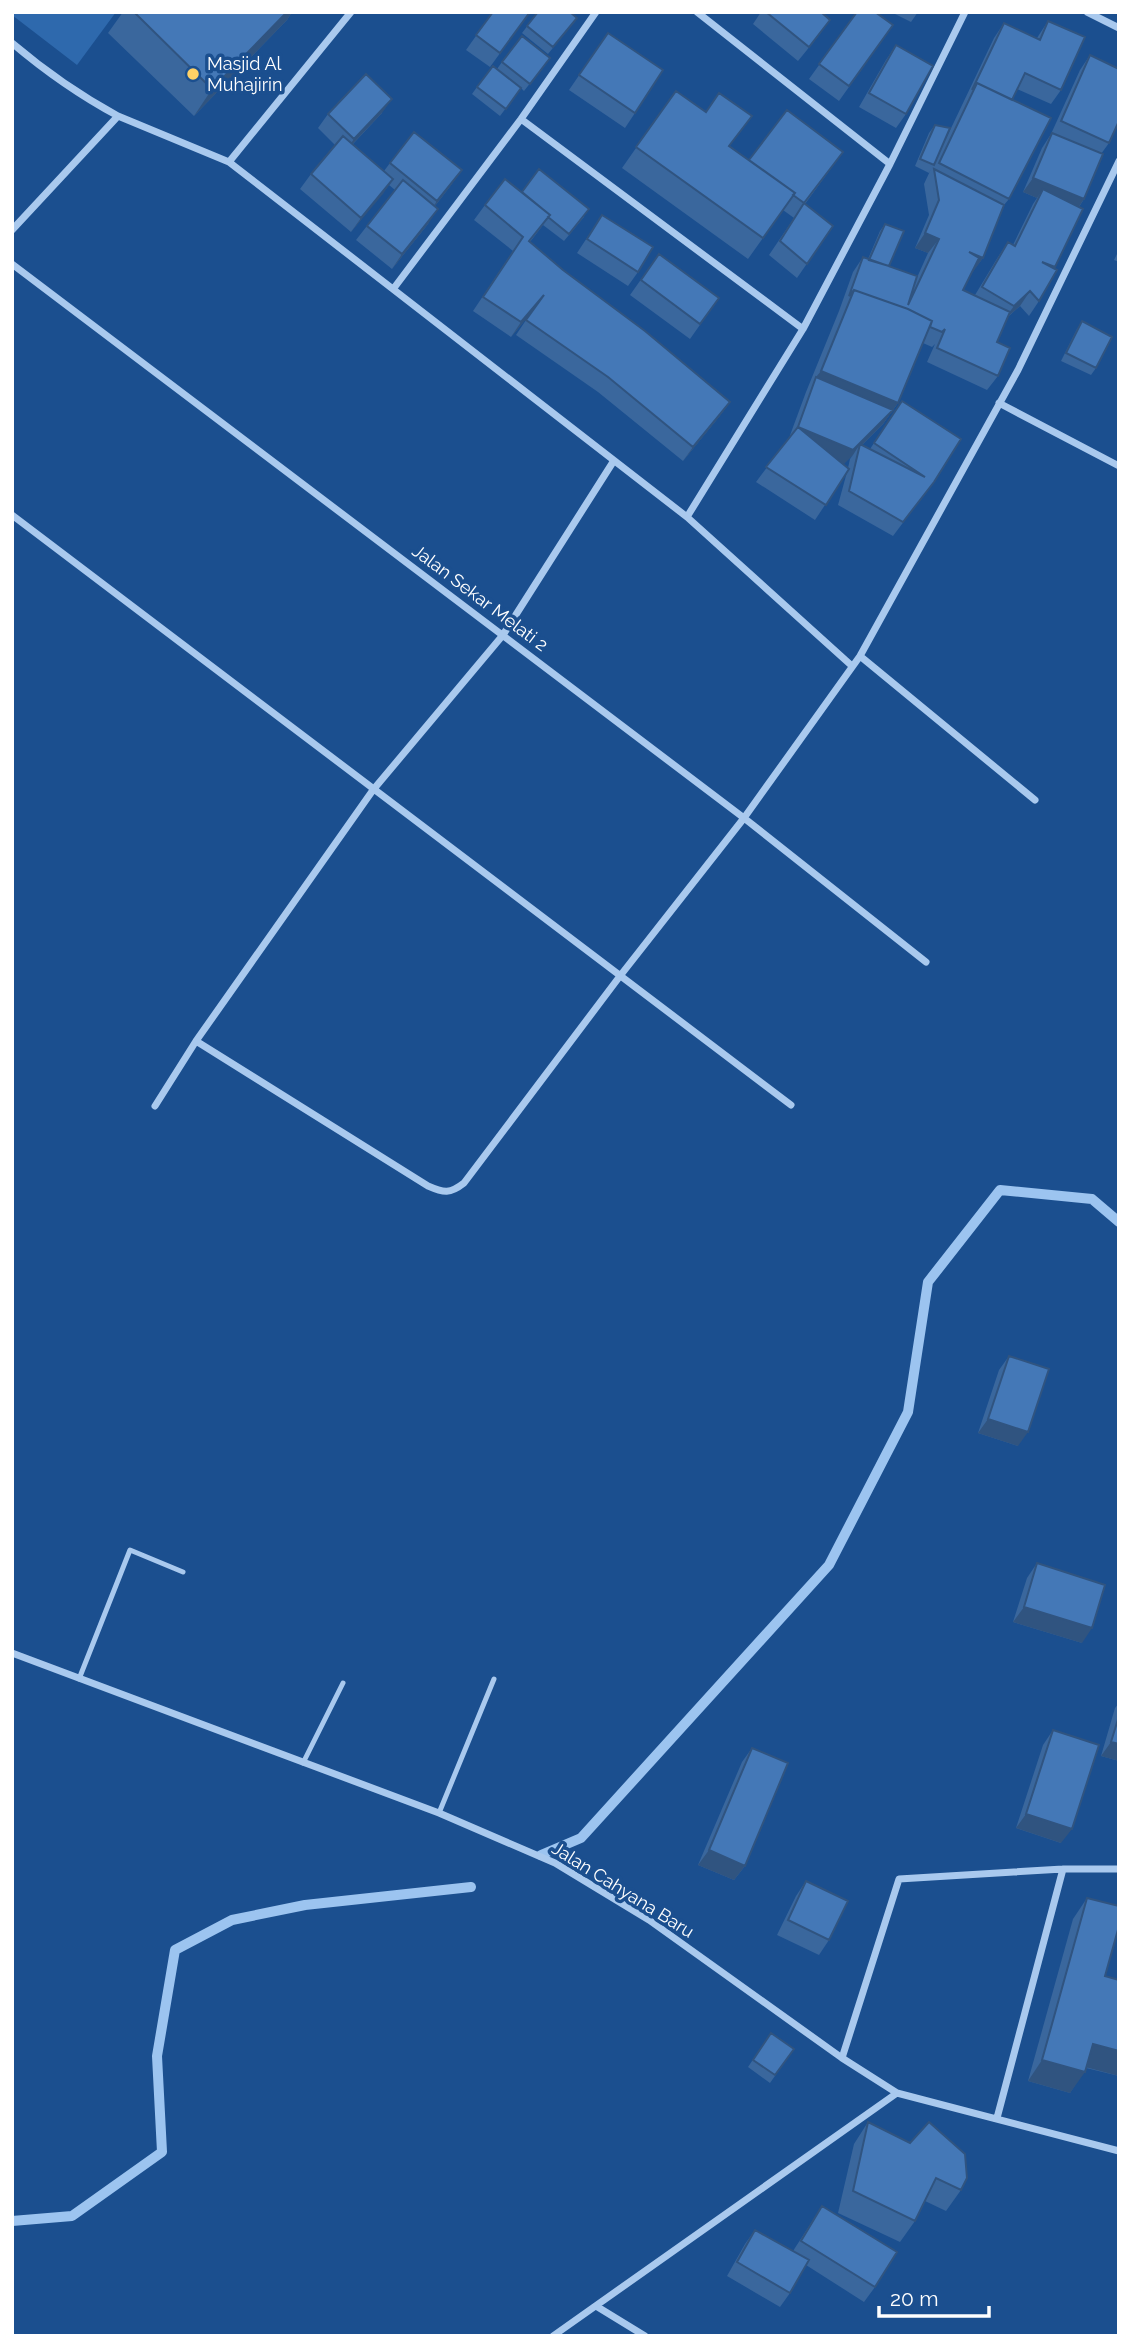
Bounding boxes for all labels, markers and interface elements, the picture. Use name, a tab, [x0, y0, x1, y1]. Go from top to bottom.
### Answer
place label: Masjid Al Muhajirin	[207, 53, 283, 95]
marker: Masjid Al Muhajirin	[185, 66, 201, 82]
street label: Jalan Sekar Melati 2	[408, 540, 552, 655]
street label: Jalan Cahyana Baru	[548, 1837, 698, 1942]
scale bar	[879, 2274, 989, 2318]
text: 20 m	[890, 2286, 938, 2311]

